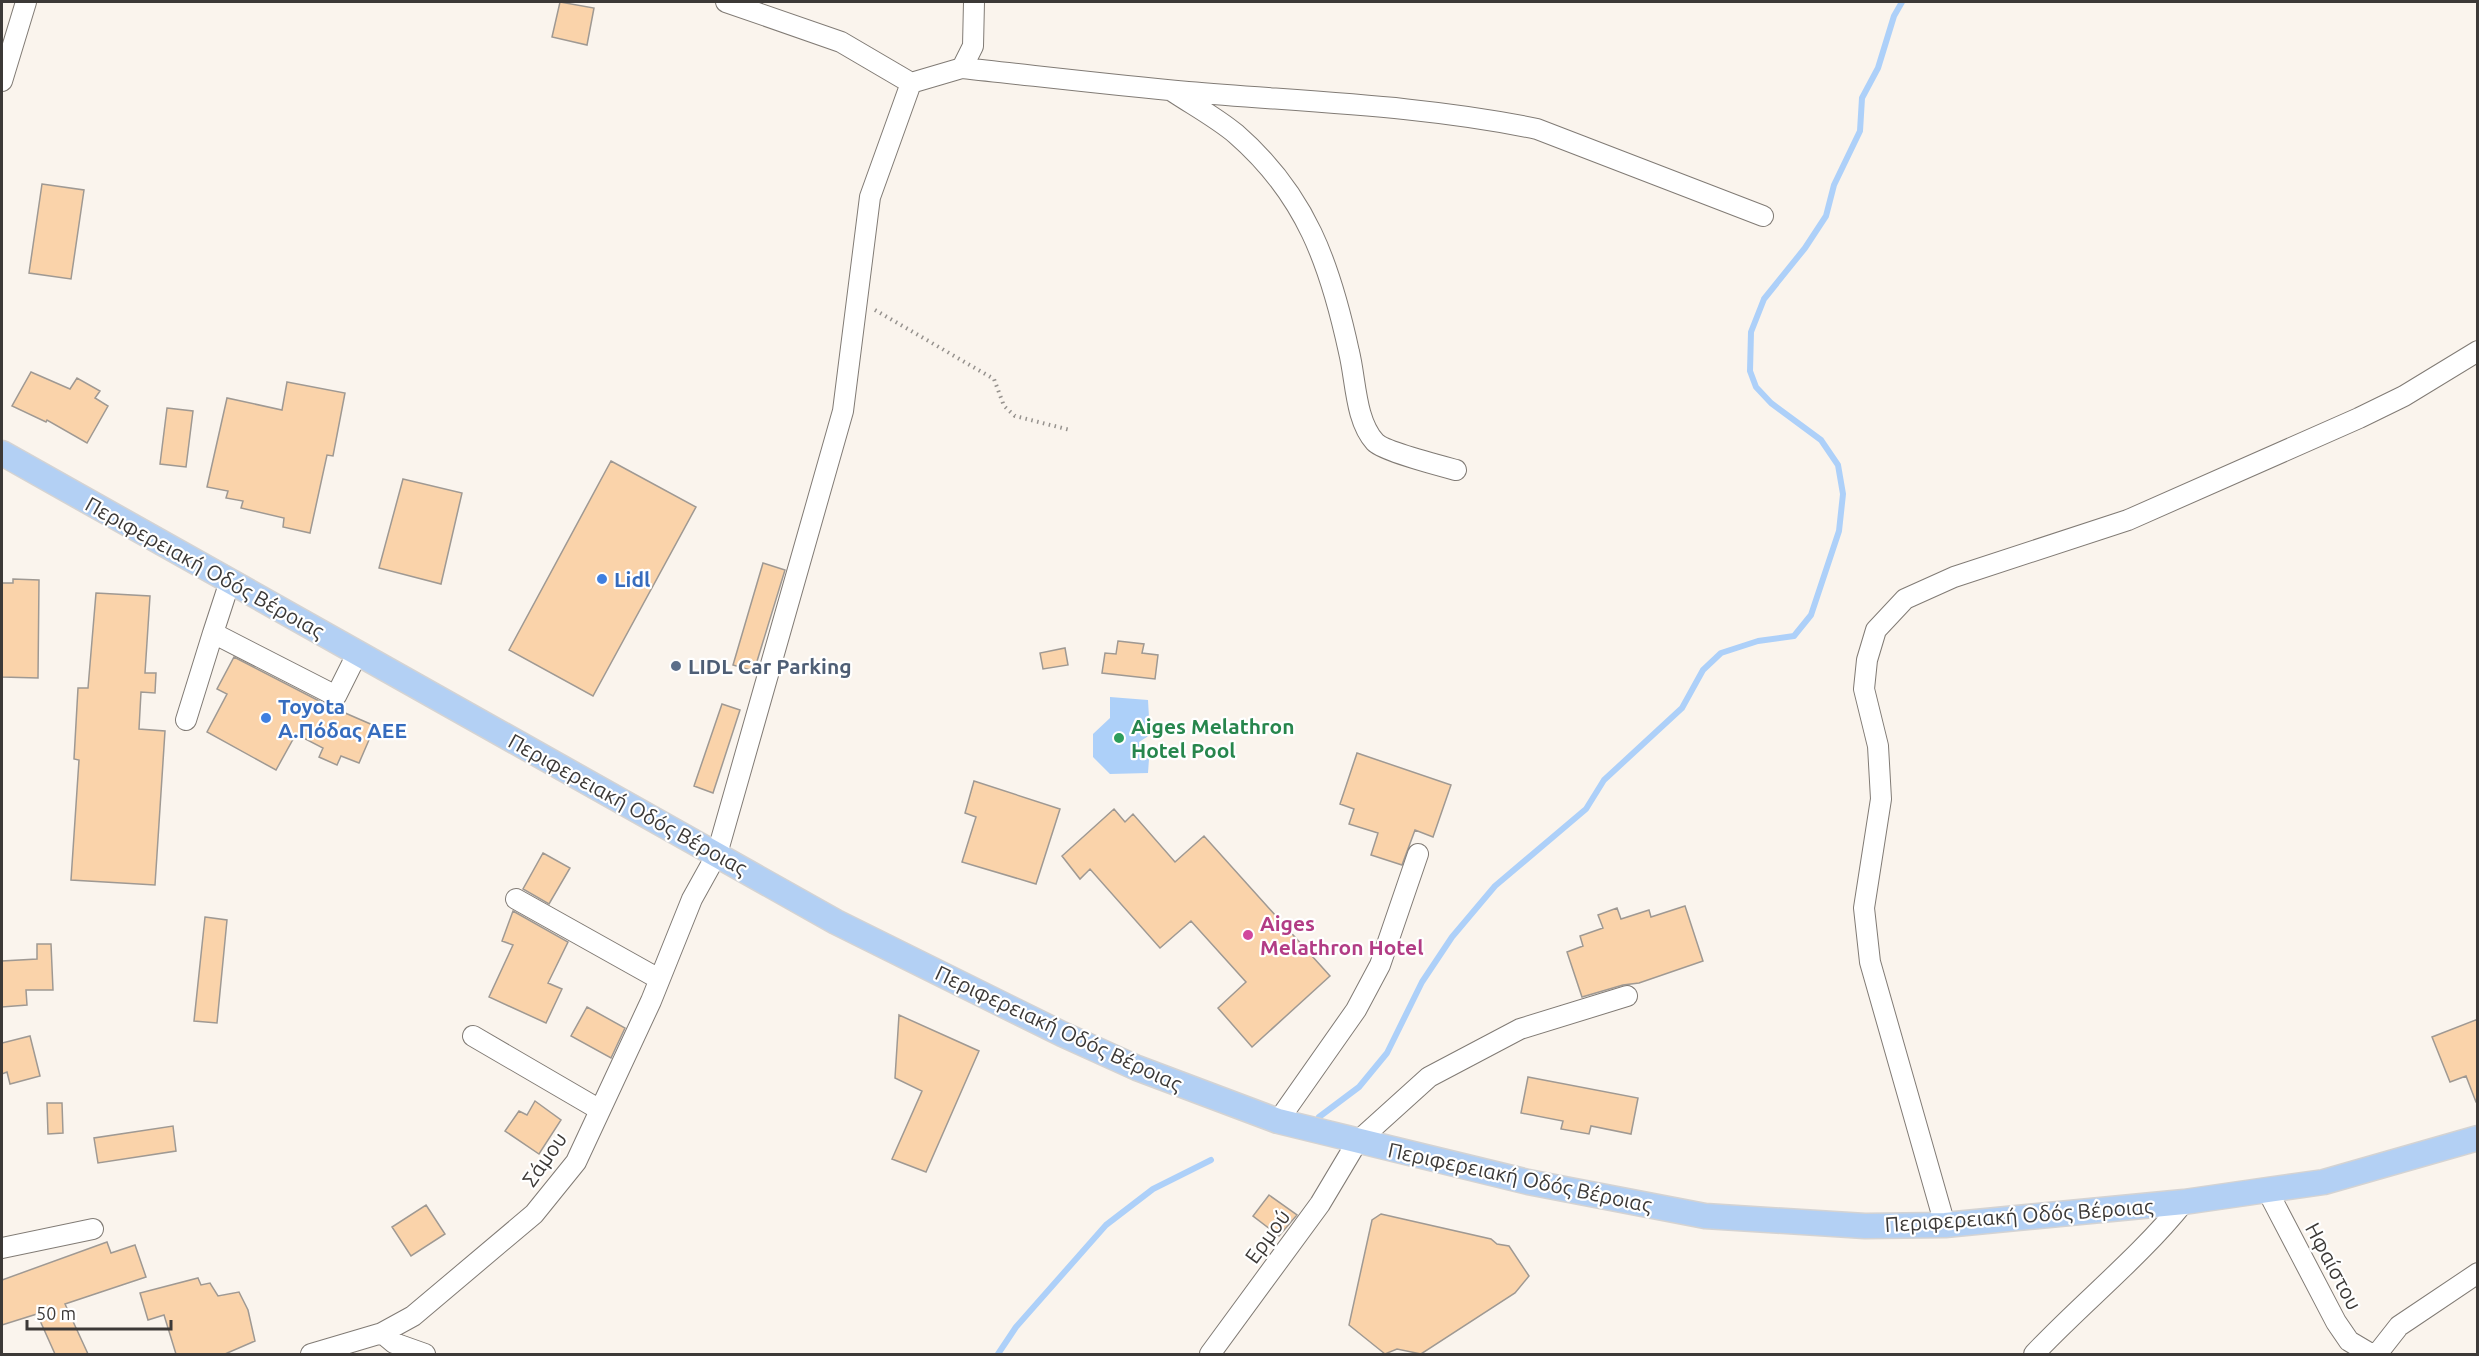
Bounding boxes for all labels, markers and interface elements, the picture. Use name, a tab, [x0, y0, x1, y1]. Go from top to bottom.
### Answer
street label: Περιφερειακή Οδός Βέροιας	[81, 491, 329, 643]
place label: Lidl	[614, 567, 650, 591]
marker: Lidl	[595, 572, 609, 586]
place label: LIDL Car Parking	[688, 654, 852, 678]
marker: LIDL Car Parking	[669, 659, 683, 673]
place label: Toyota Α.Πόδας ΑΕΕ	[278, 694, 407, 742]
marker: Toyota Α.Πόδας ΑΕΕ	[259, 711, 273, 725]
place label: Aiges Melathron Hotel Pool	[1131, 714, 1294, 762]
street label: Περιφερειακή Οδός Βέροιας	[504, 728, 752, 880]
marker: Aiges Melathron Hotel Pool	[1112, 731, 1126, 745]
place label: Aiges Melathron Hotel	[1260, 911, 1424, 959]
marker: Aiges Melathron Hotel	[1241, 928, 1255, 942]
street label: Περιφερειακή Οδός Βέροιας	[932, 960, 1186, 1096]
street label: Σάμου	[517, 1127, 571, 1191]
street label: Περιφερειακή Οδός Βέροιας	[1386, 1137, 1655, 1217]
street label: Περιφερειακή Οδός Βέροιας	[1884, 1194, 2155, 1236]
street label: Ερμού	[1239, 1204, 1295, 1268]
street label: Ηφαίστου	[2301, 1218, 2367, 1314]
scale bar	[27, 1293, 171, 1331]
text: 50 m	[36, 1303, 76, 1323]

